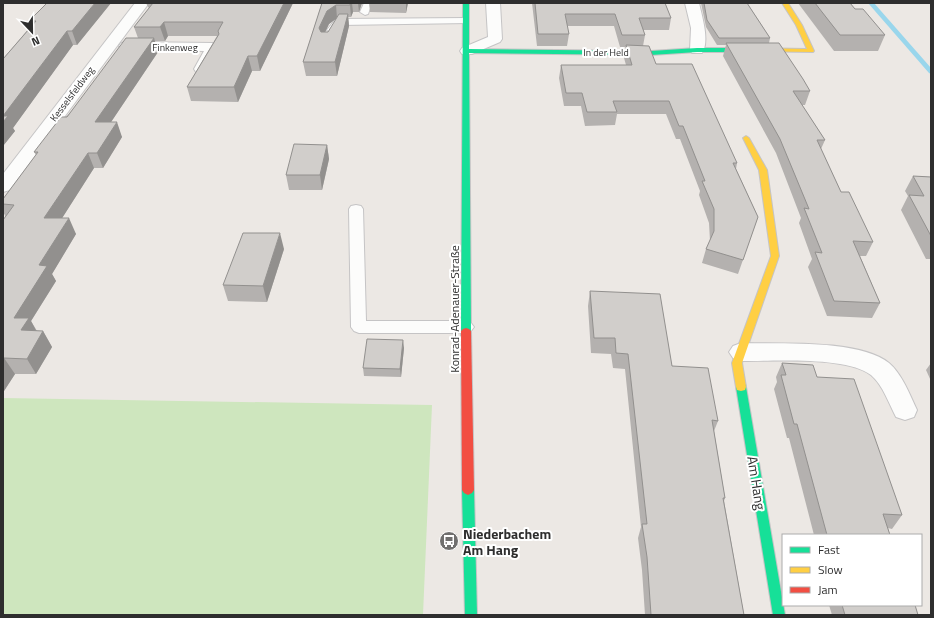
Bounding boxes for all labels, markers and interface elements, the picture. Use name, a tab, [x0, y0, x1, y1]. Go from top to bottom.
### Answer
north arrow	[12, 12, 52, 52]
text: N	[29, 32, 42, 50]
street label: Finkenweg	[152, 40, 198, 55]
street label: In der Held	[583, 45, 629, 60]
street label: Kesselsfeldweg	[46, 63, 98, 125]
street label: Konrad-Adenauer-Straße	[445, 245, 464, 373]
street label: Am Hang	[742, 455, 772, 511]
place label: Niederbachem Am Hang	[463, 523, 551, 560]
bus stop icon: Niederbachem Am Hang	[438, 530, 460, 552]
legend	[782, 534, 922, 606]
text: Fast	[818, 540, 841, 559]
text: Slow	[818, 560, 843, 579]
text: Jam	[818, 580, 838, 599]

